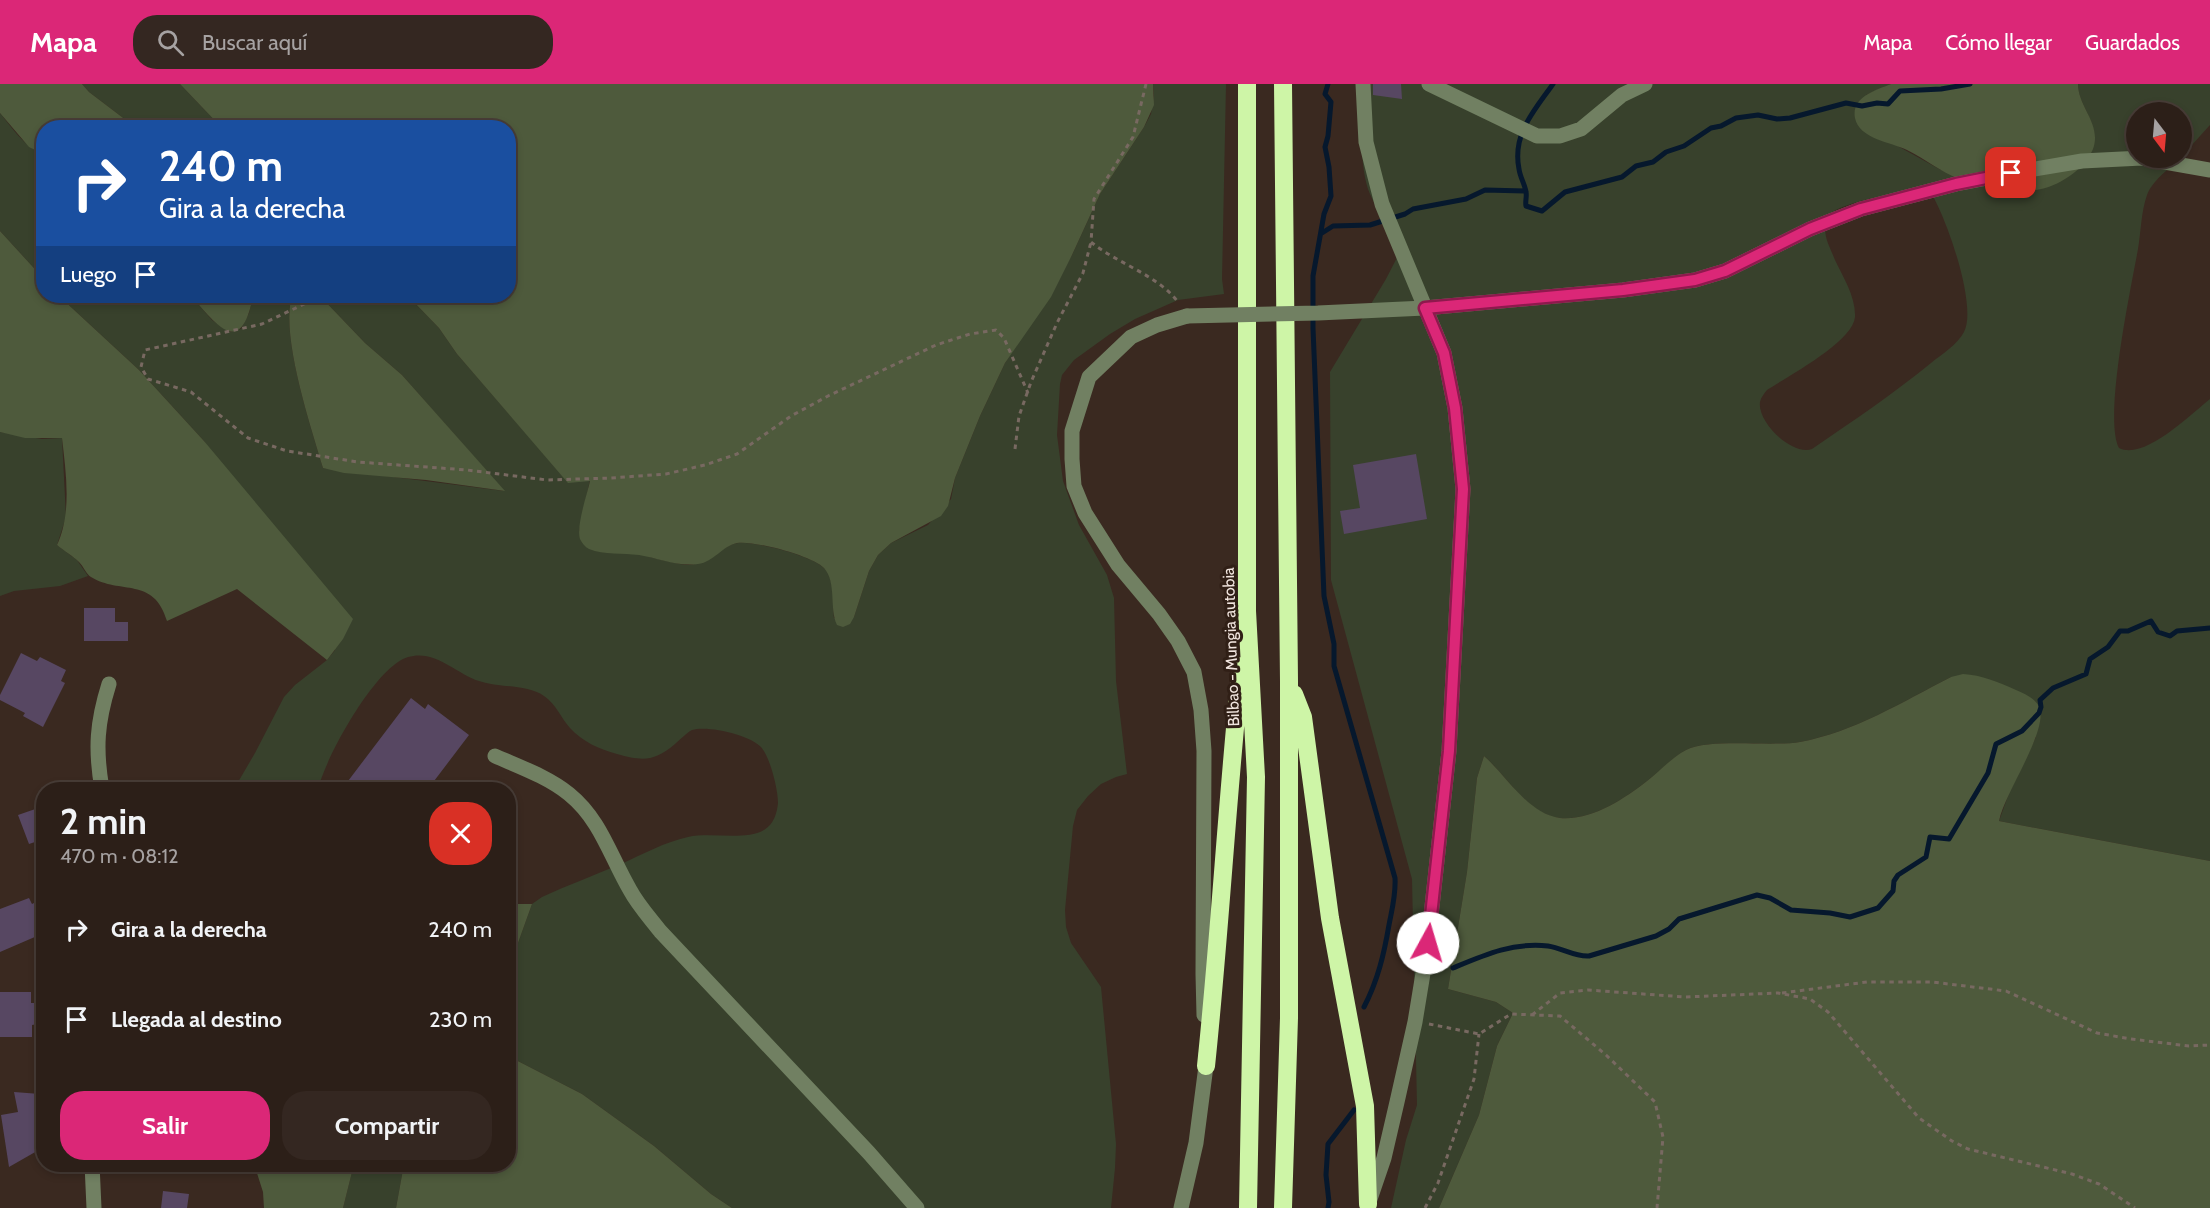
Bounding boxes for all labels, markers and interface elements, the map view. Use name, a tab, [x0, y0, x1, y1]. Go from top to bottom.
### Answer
search box	[133, 15, 553, 69]
text: Mapa	[30, 25, 97, 59]
icon: search	[154, 26, 187, 59]
text: Buscar aquí	[202, 29, 307, 56]
text: Mapa	[1864, 30, 1912, 55]
text: Cómo llegar	[1945, 30, 2052, 55]
text: Guardados	[2085, 30, 2180, 55]
north arrow	[2126, 102, 2192, 168]
map controls	[2126, 102, 2192, 168]
text: 240 m	[159, 140, 283, 192]
icon: right	[60, 144, 138, 222]
pin	[1985, 147, 2036, 198]
icon: arrive	[1994, 156, 2027, 189]
text: Gira a la derecha	[159, 192, 345, 225]
icon: arrive	[129, 258, 162, 291]
text: Luego	[60, 261, 117, 288]
street label: Bilbao - Mungia autobia	[1219, 567, 1243, 727]
text: 2 min	[60, 799, 147, 843]
button: close	[429, 802, 492, 865]
text: 470 m · 08:12	[60, 844, 178, 868]
position arrow	[1396, 911, 1460, 975]
icon: right	[60, 913, 93, 946]
text: Gira a la derecha	[111, 916, 267, 943]
text: 240 m	[428, 916, 492, 943]
icon: arrive	[60, 1003, 93, 1036]
text: Llegada al destino	[111, 1006, 282, 1033]
text: 230 m	[429, 1006, 492, 1033]
button: Salir	[60, 1091, 270, 1160]
button: Compartir	[282, 1091, 492, 1160]

